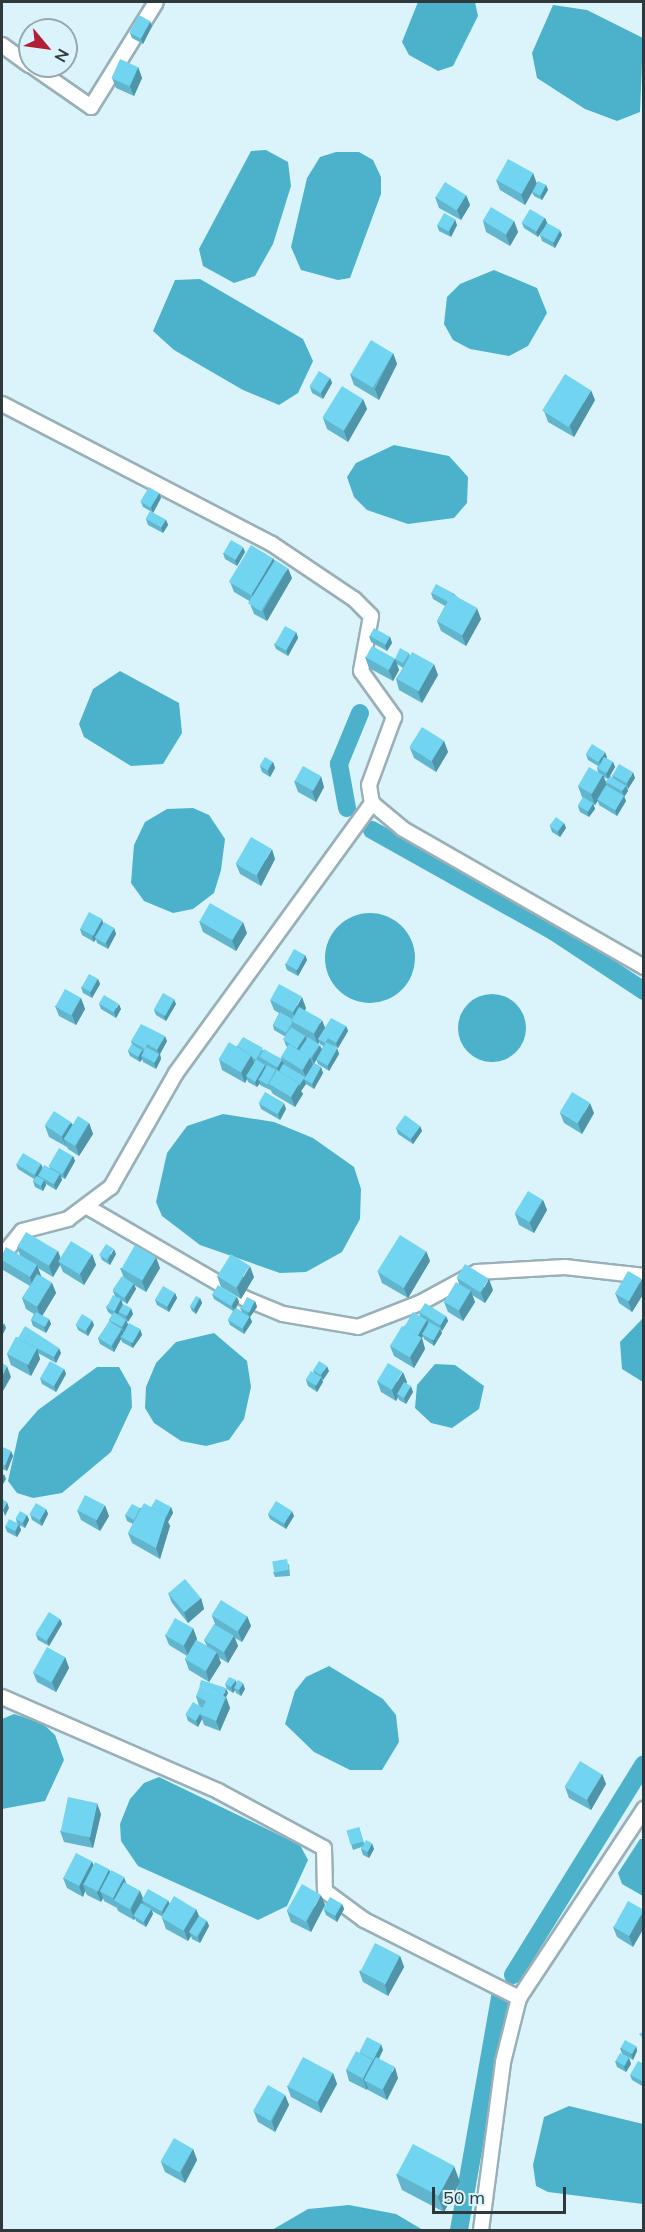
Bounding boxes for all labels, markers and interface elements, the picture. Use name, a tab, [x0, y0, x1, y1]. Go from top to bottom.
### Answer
north arrow	[18, 18, 78, 78]
text: N	[50, 46, 74, 66]
scale bar	[435, 2175, 568, 2213]
text: 50 m	[443, 2186, 485, 2209]

